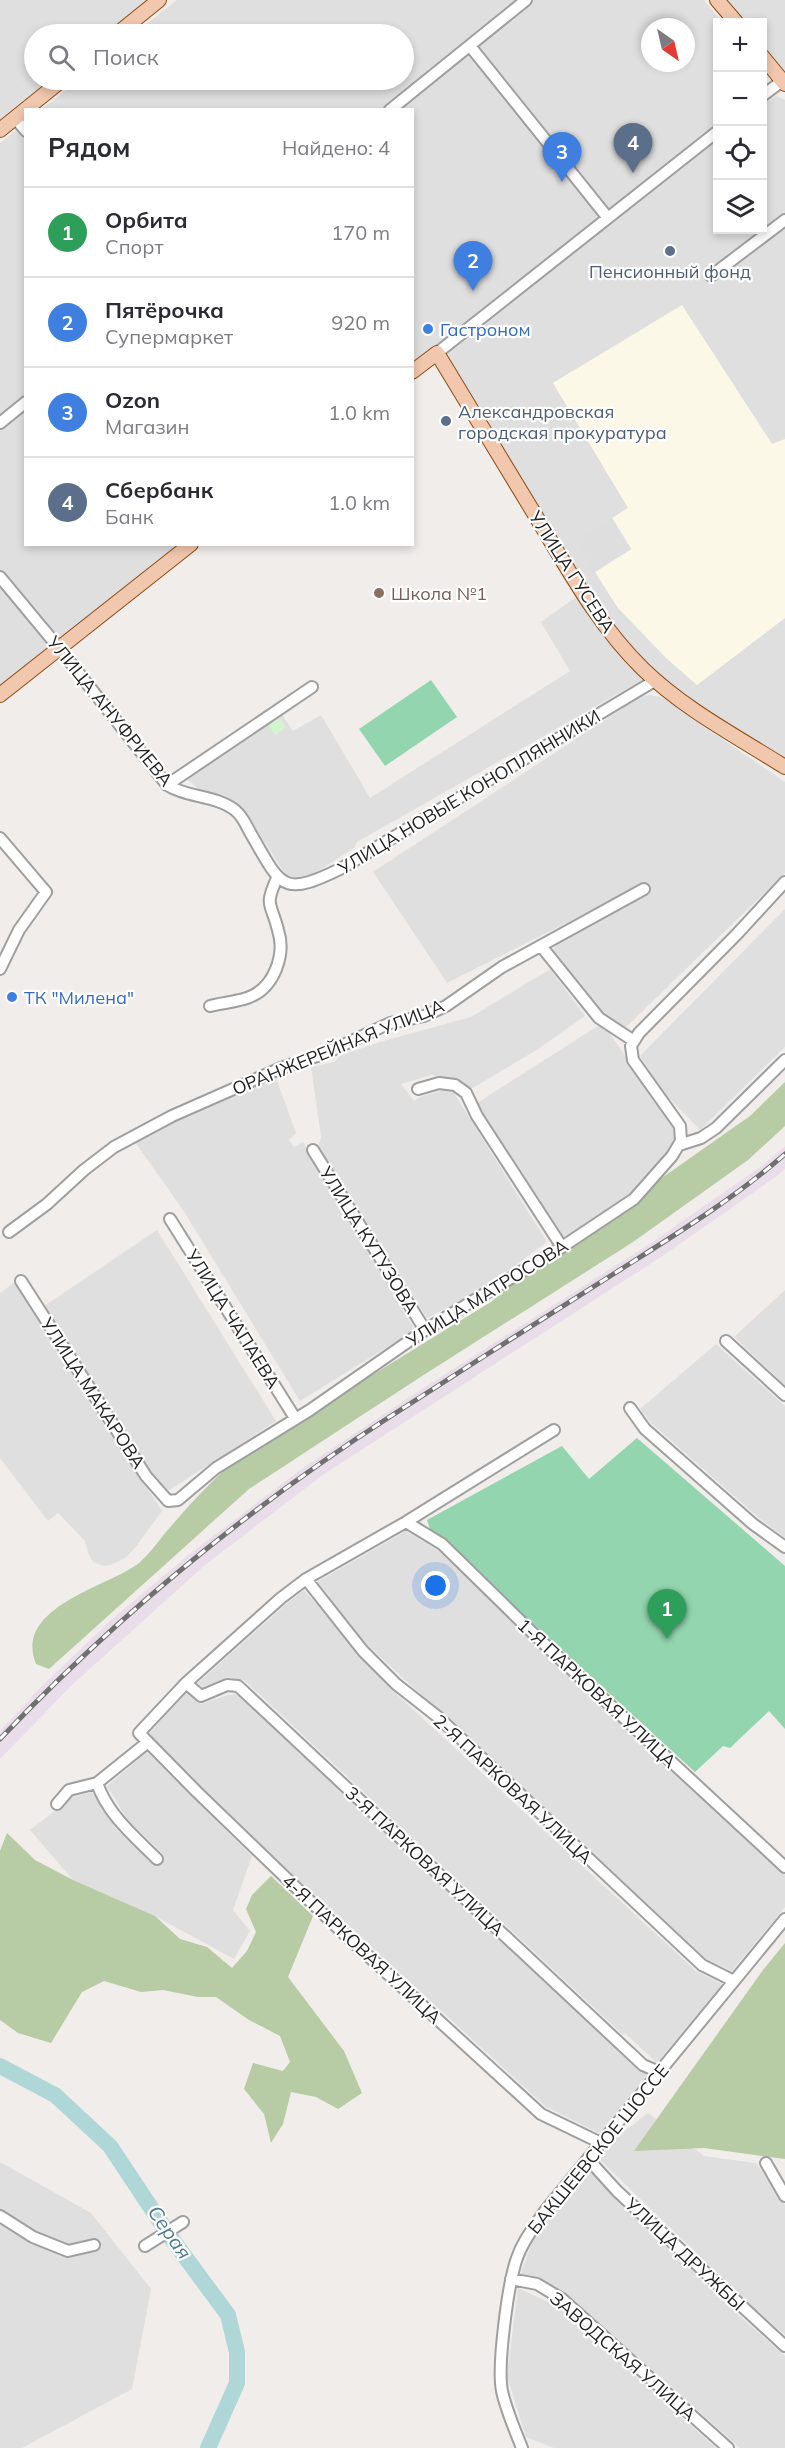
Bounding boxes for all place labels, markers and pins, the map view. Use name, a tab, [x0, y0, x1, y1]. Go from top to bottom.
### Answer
pin: 4	[614, 124, 652, 173]
pin: 3	[542, 132, 582, 182]
pin: 2	[454, 242, 492, 291]
marker: Пенсионный фонд	[663, 244, 677, 258]
place label: Пенсионный фонд	[589, 260, 751, 283]
place label: Гастроном	[440, 318, 531, 341]
marker: Гастроном	[421, 322, 435, 336]
place label: Александровская городская прокуратура	[458, 400, 667, 444]
marker: Александровская городская прокуратура	[439, 414, 453, 428]
place label: Школа №1	[391, 582, 487, 605]
marker: Школа №1	[372, 586, 386, 600]
place label: ТК "Милена"	[24, 986, 134, 1009]
marker: ТК "Милена"	[5, 990, 19, 1004]
pin: 1	[648, 1590, 686, 1639]

